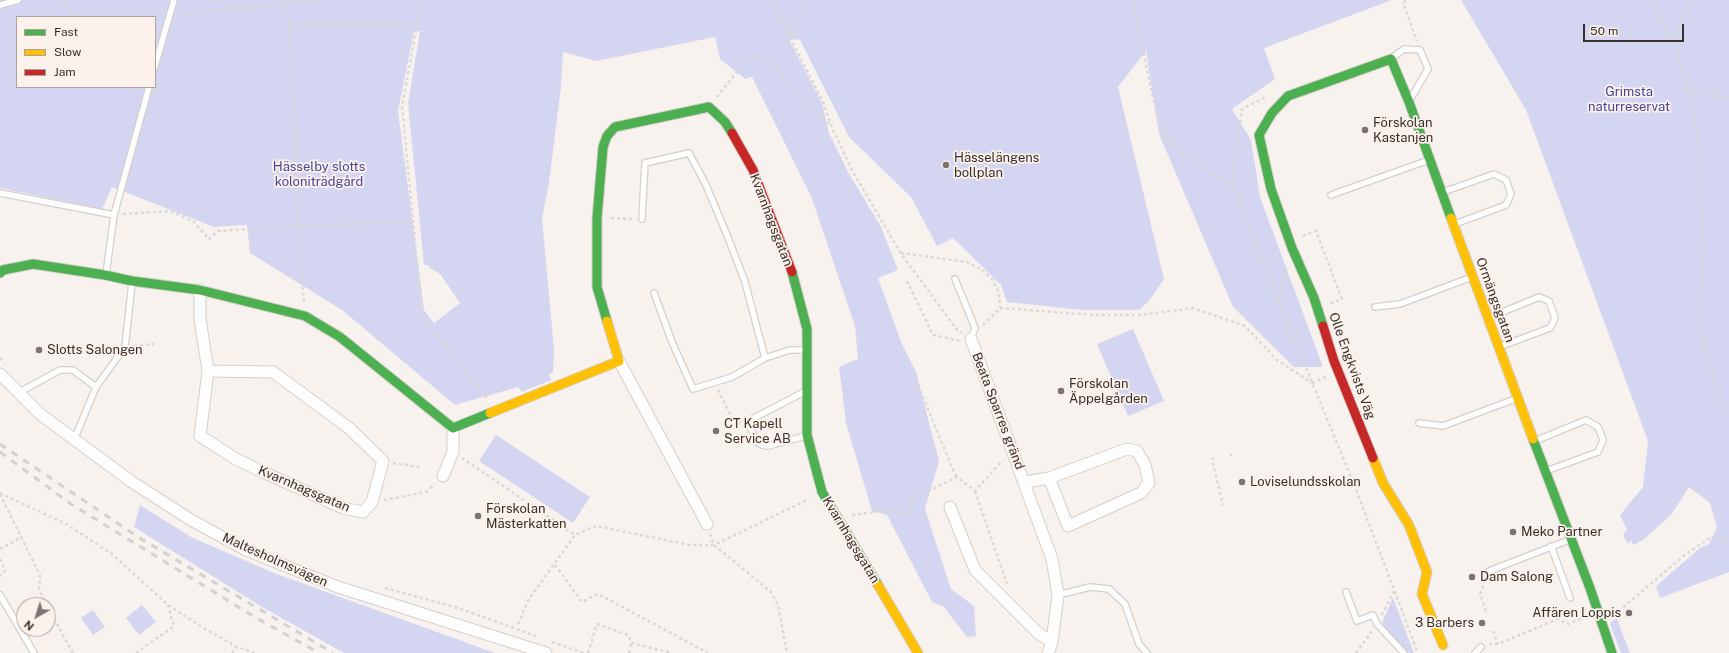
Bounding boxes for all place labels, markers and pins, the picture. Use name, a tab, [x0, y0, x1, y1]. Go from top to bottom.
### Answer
place label: Förskolan Kastanjen	[1373, 115, 1433, 146]
marker: Förskolan Kastanjen	[1360, 125, 1370, 135]
place label: Hässelängens bollplan	[954, 150, 1039, 181]
marker: Hässelängens bollplan	[941, 160, 951, 170]
place label: Slotts Salongen	[47, 342, 143, 358]
marker: Slotts Salongen	[34, 345, 44, 355]
place label: Förskolan Äppelgården	[1069, 376, 1148, 407]
marker: Förskolan Äppelgården	[1056, 386, 1066, 396]
place label: CT Kapell Service AB	[724, 416, 791, 447]
marker: CT Kapell Service AB	[711, 426, 721, 436]
place label: Loviselundsskolan	[1250, 474, 1361, 490]
marker: Loviselundsskolan	[1237, 477, 1247, 487]
place label: Förskolan Mästerkatten	[486, 501, 567, 532]
marker: Förskolan Mästerkatten	[473, 511, 483, 521]
place label: Meko Partner	[1521, 524, 1603, 540]
marker: Meko Partner	[1508, 527, 1518, 537]
place label: Dam Salong	[1480, 569, 1553, 585]
marker: Dam Salong	[1467, 572, 1477, 582]
place label: Affären Loppis	[1532, 605, 1621, 621]
marker: Affären Loppis	[1624, 608, 1634, 618]
place label: 3 Barbers	[1415, 615, 1474, 631]
marker: 3 Barbers	[1477, 618, 1487, 628]

